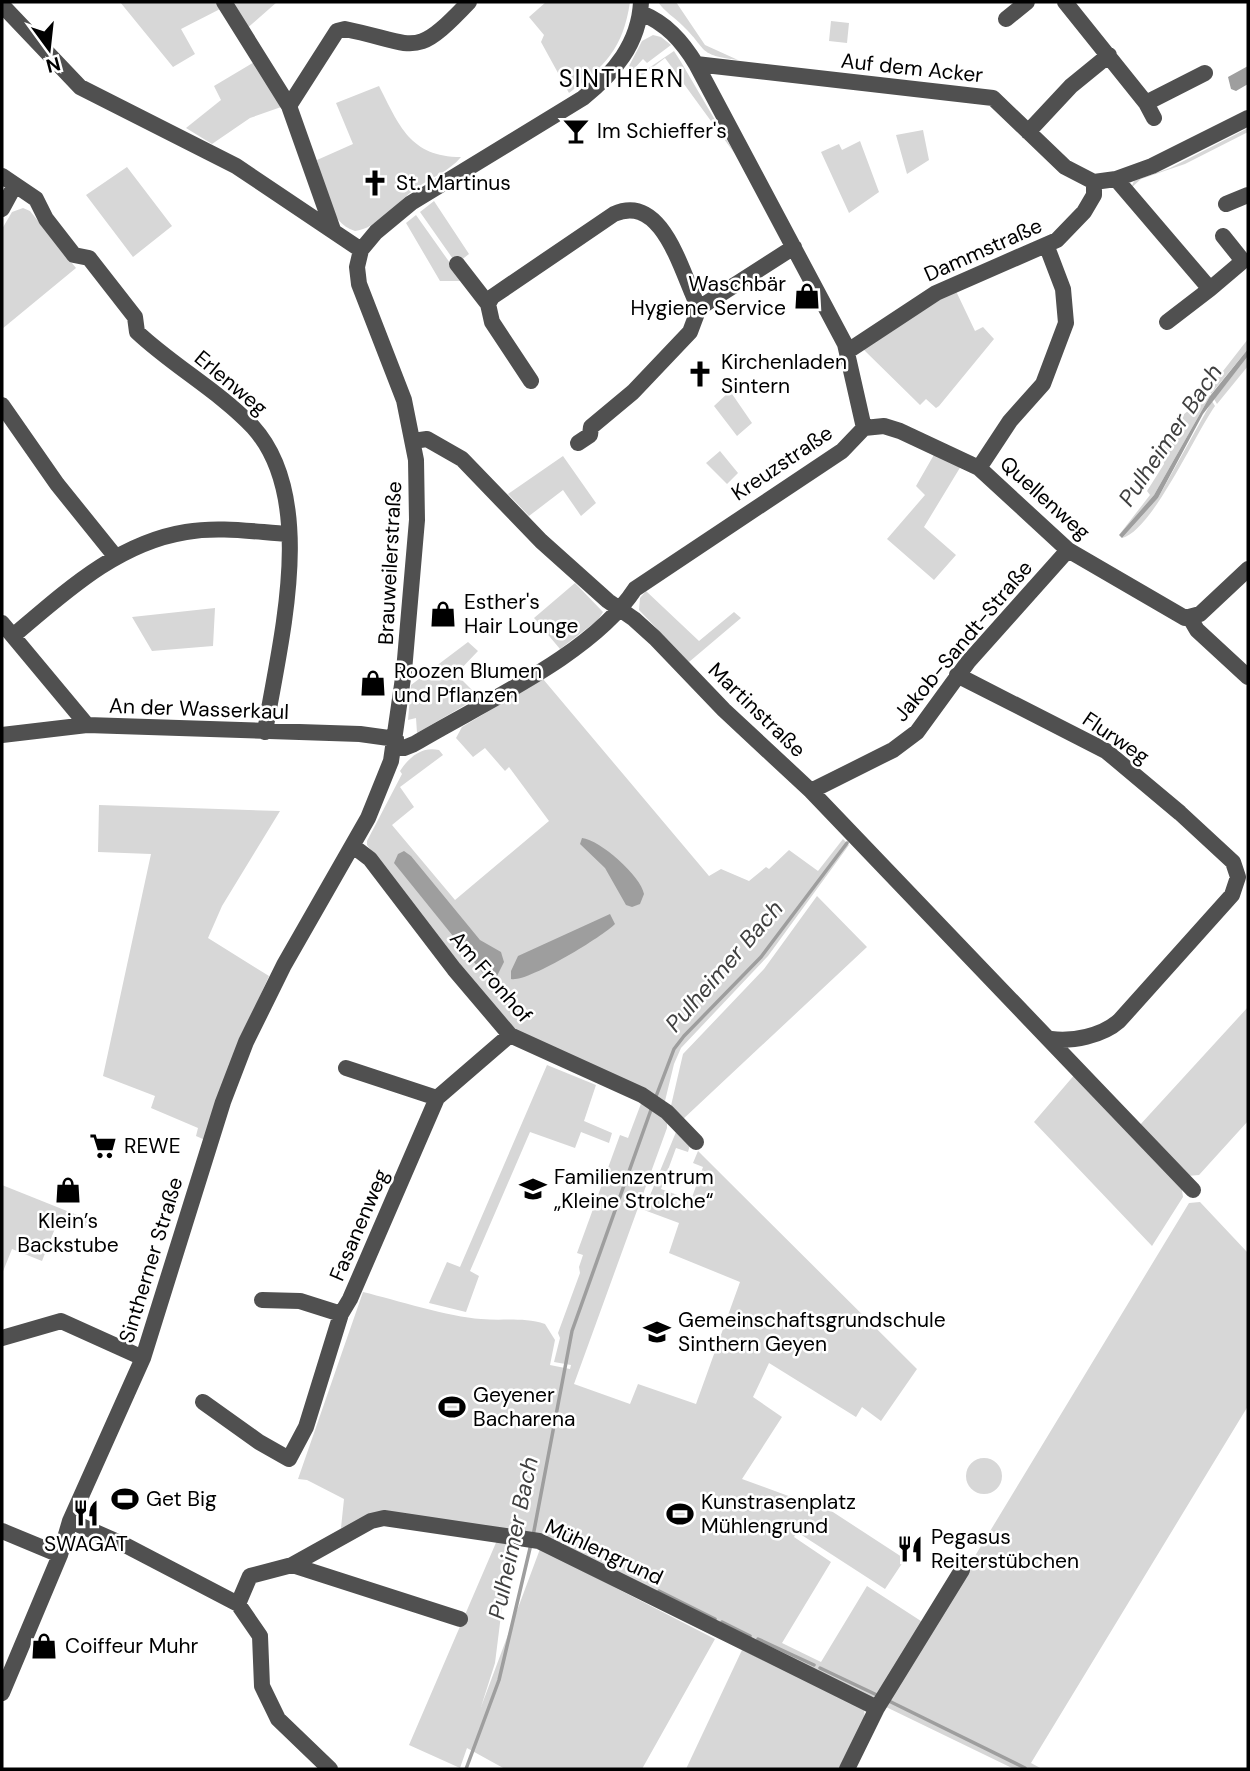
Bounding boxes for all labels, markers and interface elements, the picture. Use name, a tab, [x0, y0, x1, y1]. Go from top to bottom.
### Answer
north arrow	[14, 14, 84, 84]
street label: Auf dem Acker	[840, 47, 985, 89]
text: N	[43, 51, 63, 79]
district label: SINTHERN	[559, 63, 685, 94]
bar icon: Im Schieffer's	[561, 116, 591, 146]
place label: Im Schieffer's	[597, 117, 727, 145]
church icon: St. Martinus	[360, 168, 390, 198]
place label: St. Martinus	[396, 169, 511, 197]
street label: Dammstraße	[920, 211, 1046, 288]
place label: Waschbär Hygiene Service	[630, 270, 786, 322]
shop icon: Waschbär Hygiene Service	[792, 281, 822, 311]
street label: Erlenweg	[188, 344, 274, 422]
place label: Kirchenladen Sintern	[721, 348, 847, 400]
water label: Pulheimer Bach	[1111, 358, 1229, 512]
church icon: Kirchenladen Sintern	[685, 359, 715, 389]
street label: Kreuzstraße	[726, 419, 838, 507]
street label: Quellenweg	[994, 450, 1096, 546]
street label: Brauweilerstraße	[372, 480, 408, 646]
street label: Jakob-Sandt-Straße	[887, 554, 1039, 727]
place label: Esther's Hair Lounge	[464, 588, 579, 640]
shop icon: Esther's Hair Lounge	[428, 599, 458, 629]
street label: Martinstraße	[702, 656, 812, 764]
place label: Roozen Blumen und Pflanzen	[394, 657, 542, 709]
shop icon: Roozen Blumen und Pflanzen	[358, 668, 388, 698]
street label: An der Wasserkaul	[108, 692, 290, 726]
street label: Flurweg	[1077, 705, 1155, 771]
water label: Pulheimer Bach	[658, 894, 790, 1038]
street label: Am Fronhof	[443, 925, 539, 1029]
supermarket icon: REWE	[88, 1131, 118, 1161]
place label: REWE	[124, 1132, 181, 1160]
place label: Familienzentrum „Kleine Strolche“	[554, 1163, 714, 1215]
street label: Fasanenweg	[323, 1164, 395, 1285]
street label: Sintherner Straße	[113, 1174, 190, 1346]
school or university icon: Familienzentrum „Kleine Strolche“	[518, 1174, 548, 1204]
shop icon: Klein’s Backstube	[53, 1175, 83, 1205]
place label: Klein’s Backstube	[17, 1207, 119, 1259]
place label: Gemeinschaftsgrundschule Sinthern Geyen	[678, 1306, 946, 1358]
school or university icon: Gemeinschaftsgrundschule Sinthern Geyen	[642, 1317, 672, 1347]
place label: Geyener Bacharena	[473, 1381, 575, 1433]
sports icon: Geyener Bacharena	[437, 1392, 467, 1422]
water label: Pulheimer Bach	[481, 1454, 545, 1622]
sports icon: Get Big	[110, 1484, 140, 1514]
place label: Get Big	[146, 1485, 217, 1513]
place label: Kunstrasenplatz Mühlengrund	[701, 1488, 856, 1540]
restaurant icon: SWAGAT	[71, 1498, 101, 1528]
sports icon: Kunstrasenplatz Mühlengrund	[665, 1499, 695, 1529]
street label: Mühlengrund	[540, 1512, 668, 1592]
place label: Pegasus Reiterstübchen	[931, 1523, 1079, 1575]
place label: SWAGAT	[44, 1530, 128, 1558]
restaurant icon: Pegasus Reiterstübchen	[895, 1534, 925, 1564]
shop icon: Coiffeur Muhr	[29, 1631, 59, 1661]
place label: Coiffeur Muhr	[65, 1632, 198, 1660]

